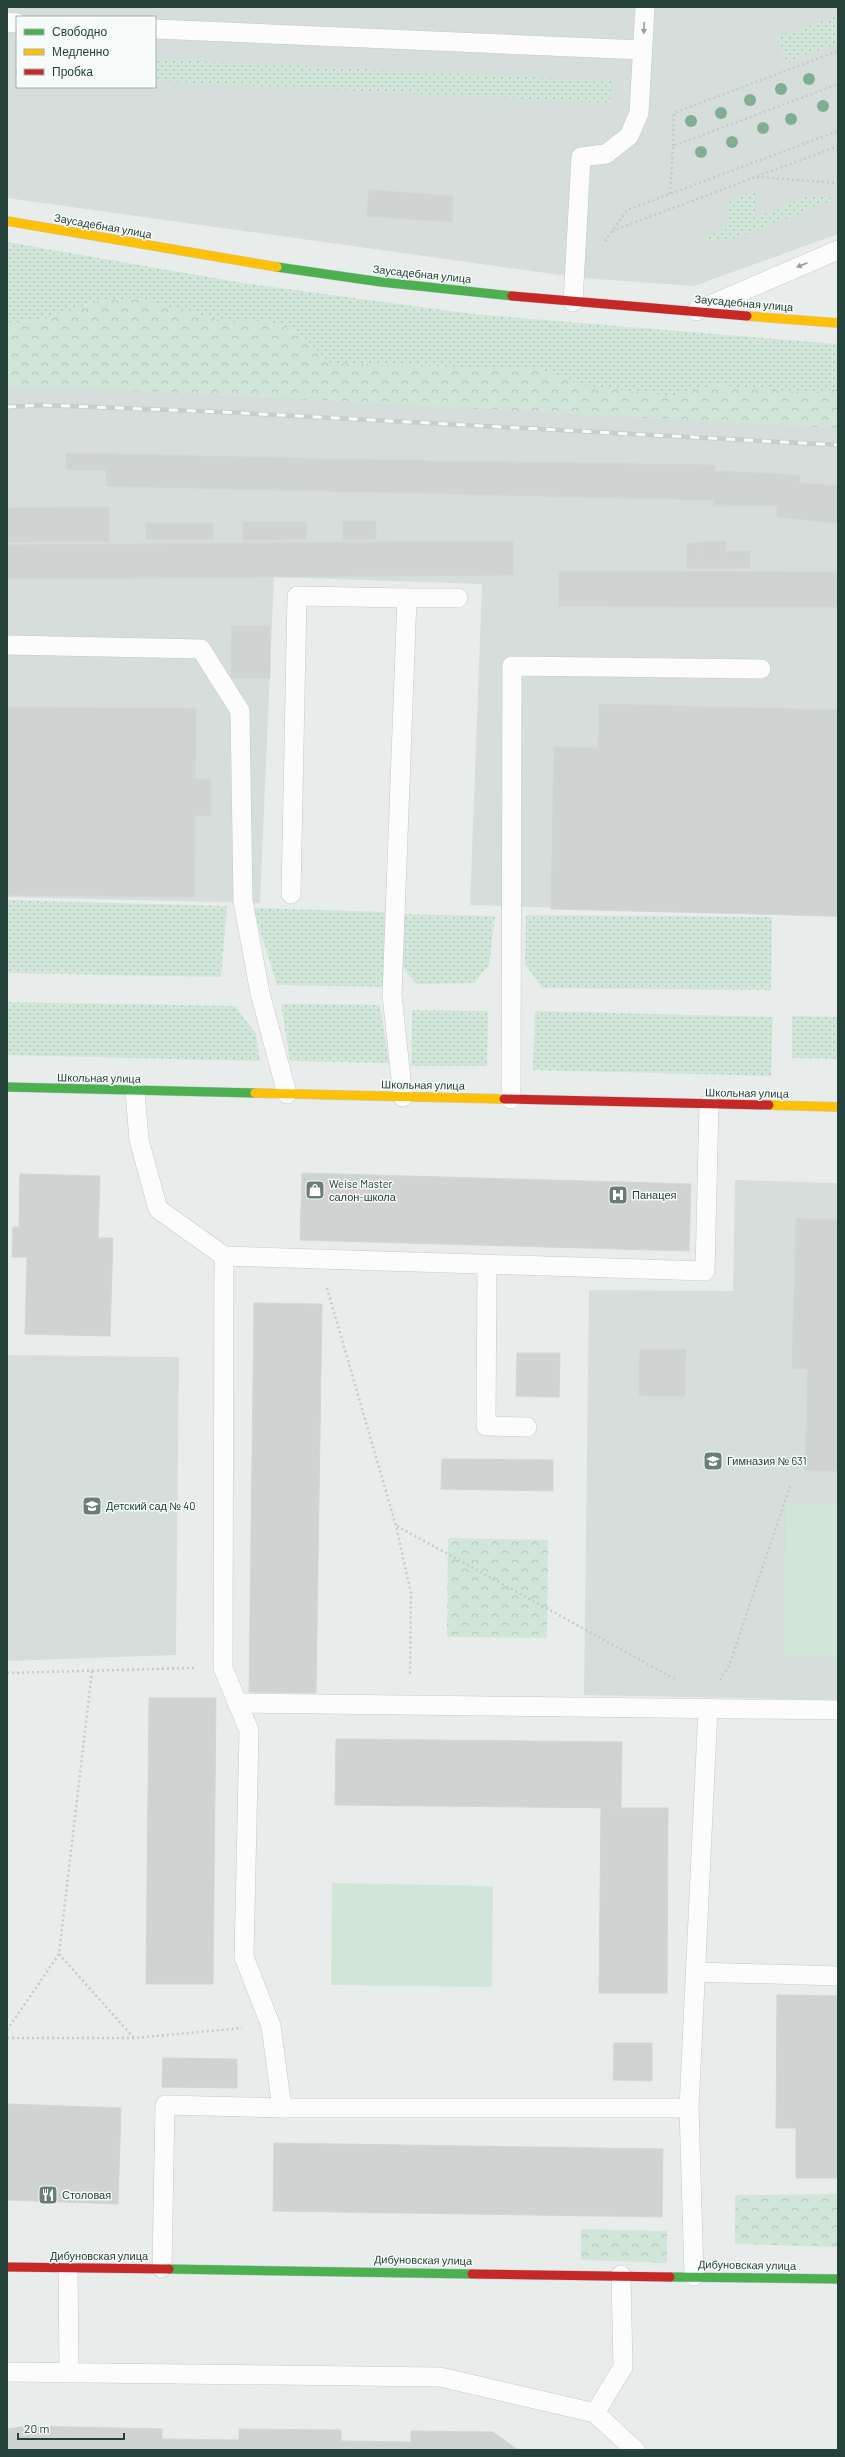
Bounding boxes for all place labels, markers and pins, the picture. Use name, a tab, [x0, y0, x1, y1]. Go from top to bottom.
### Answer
place label: Weise Master салон-школа	[329, 1177, 397, 1203]
shop icon: Weise Master салон-школа	[304, 1179, 326, 1201]
hospital icon: Панацея	[607, 1184, 629, 1206]
place label: Панацея	[632, 1188, 677, 1201]
school or university icon: Гимназия № 631	[702, 1450, 724, 1472]
place label: Гимназия № 631	[727, 1454, 807, 1467]
school or university icon: Детский сад № 40	[81, 1495, 103, 1517]
place label: Детский сад № 40	[106, 1499, 195, 1512]
restaurant icon: Столовая	[37, 2184, 59, 2206]
place label: Столовая	[62, 2188, 111, 2201]

